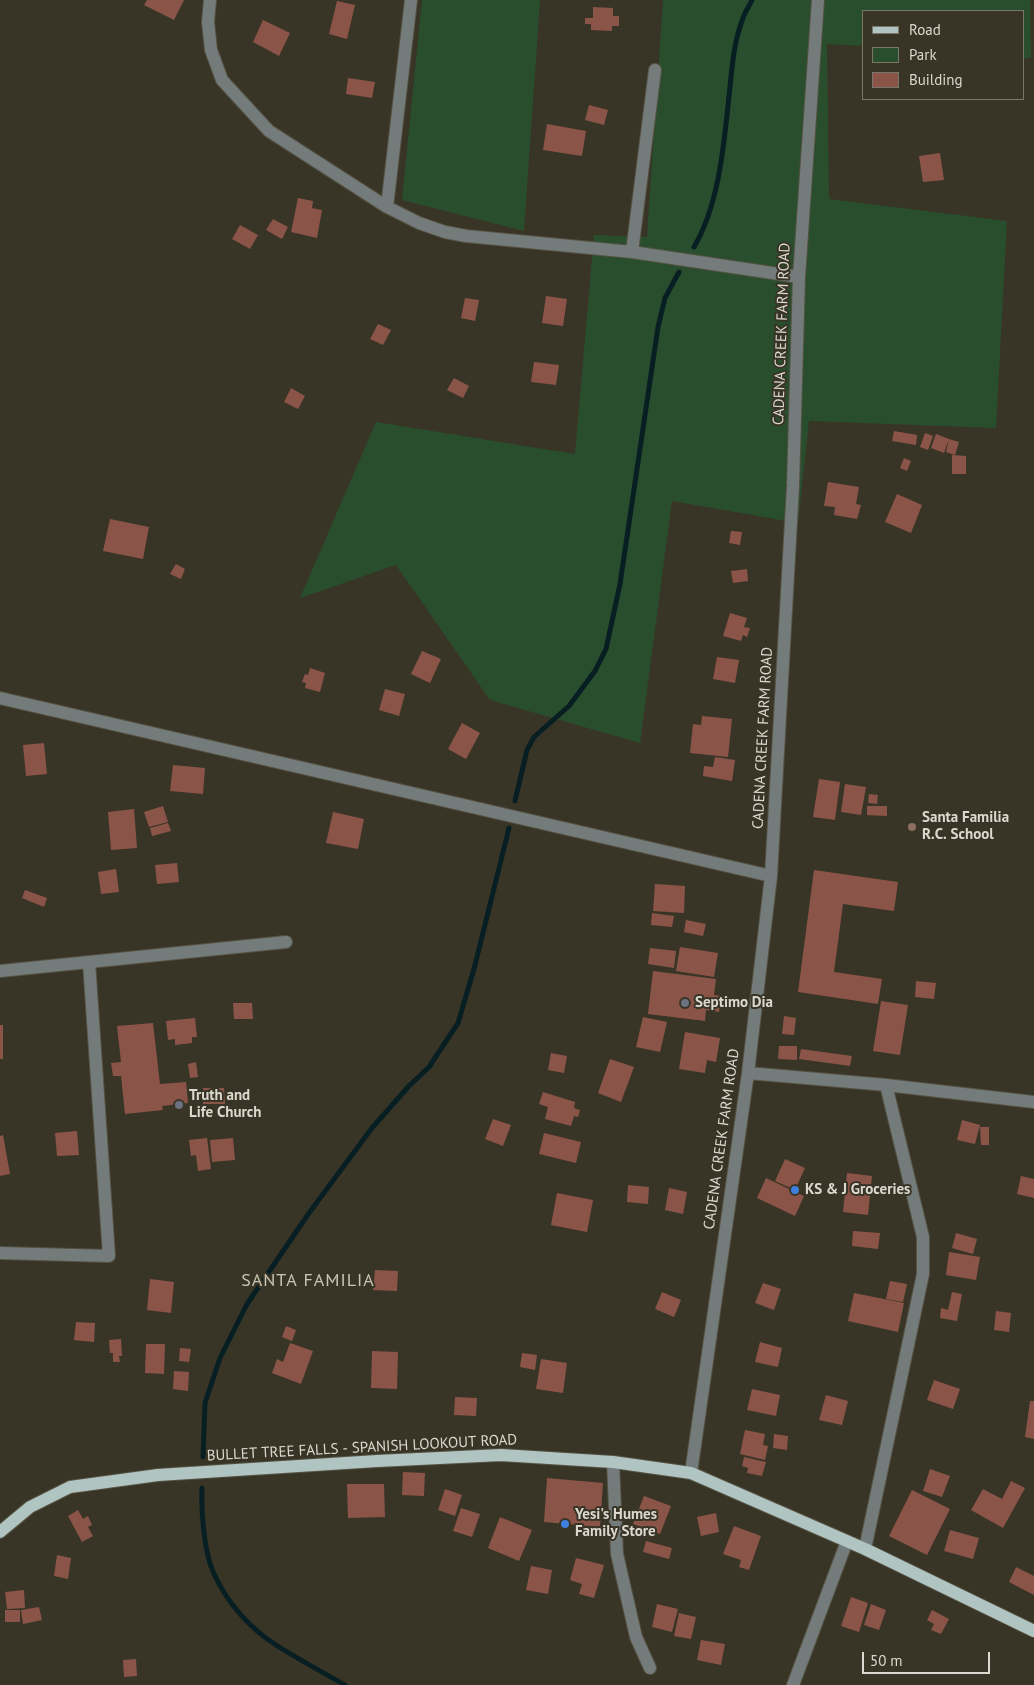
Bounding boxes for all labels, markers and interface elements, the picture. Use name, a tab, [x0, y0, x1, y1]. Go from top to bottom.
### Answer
legend	[862, 10, 1024, 100]
text: Road	[909, 20, 941, 39]
text: Park	[909, 45, 937, 64]
text: Building	[909, 70, 963, 89]
street label: CADENA CREEK FARM ROAD	[770, 243, 794, 425]
street label: CADENA CREEK FARM ROAD	[749, 646, 777, 830]
place label: Santa Familia R.C. School	[922, 809, 1009, 844]
marker: Santa Familia R.C. School	[906, 821, 918, 833]
place label: Septimo Dia	[695, 994, 773, 1012]
marker: Septimo Dia	[679, 997, 691, 1009]
street label: CADENA CREEK FARM ROAD	[700, 1047, 744, 1231]
place label: Truth and Life Church	[189, 1087, 261, 1122]
marker: Truth and Life Church	[173, 1099, 185, 1111]
place label: KS & J Groceries	[805, 1181, 910, 1199]
marker: KS & J Groceries	[789, 1184, 801, 1196]
district label: SANTA FAMILIA	[240, 1270, 376, 1292]
street label: BULLET TREE FALLS - SPANISH LOOKOUT ROAD	[206, 1431, 518, 1465]
place label: Yesi's Humes Family Store	[575, 1506, 657, 1541]
marker: Yesi's Humes Family Store	[559, 1518, 571, 1530]
scale bar	[864, 1642, 992, 1674]
text: 50 m	[870, 1651, 903, 1670]

